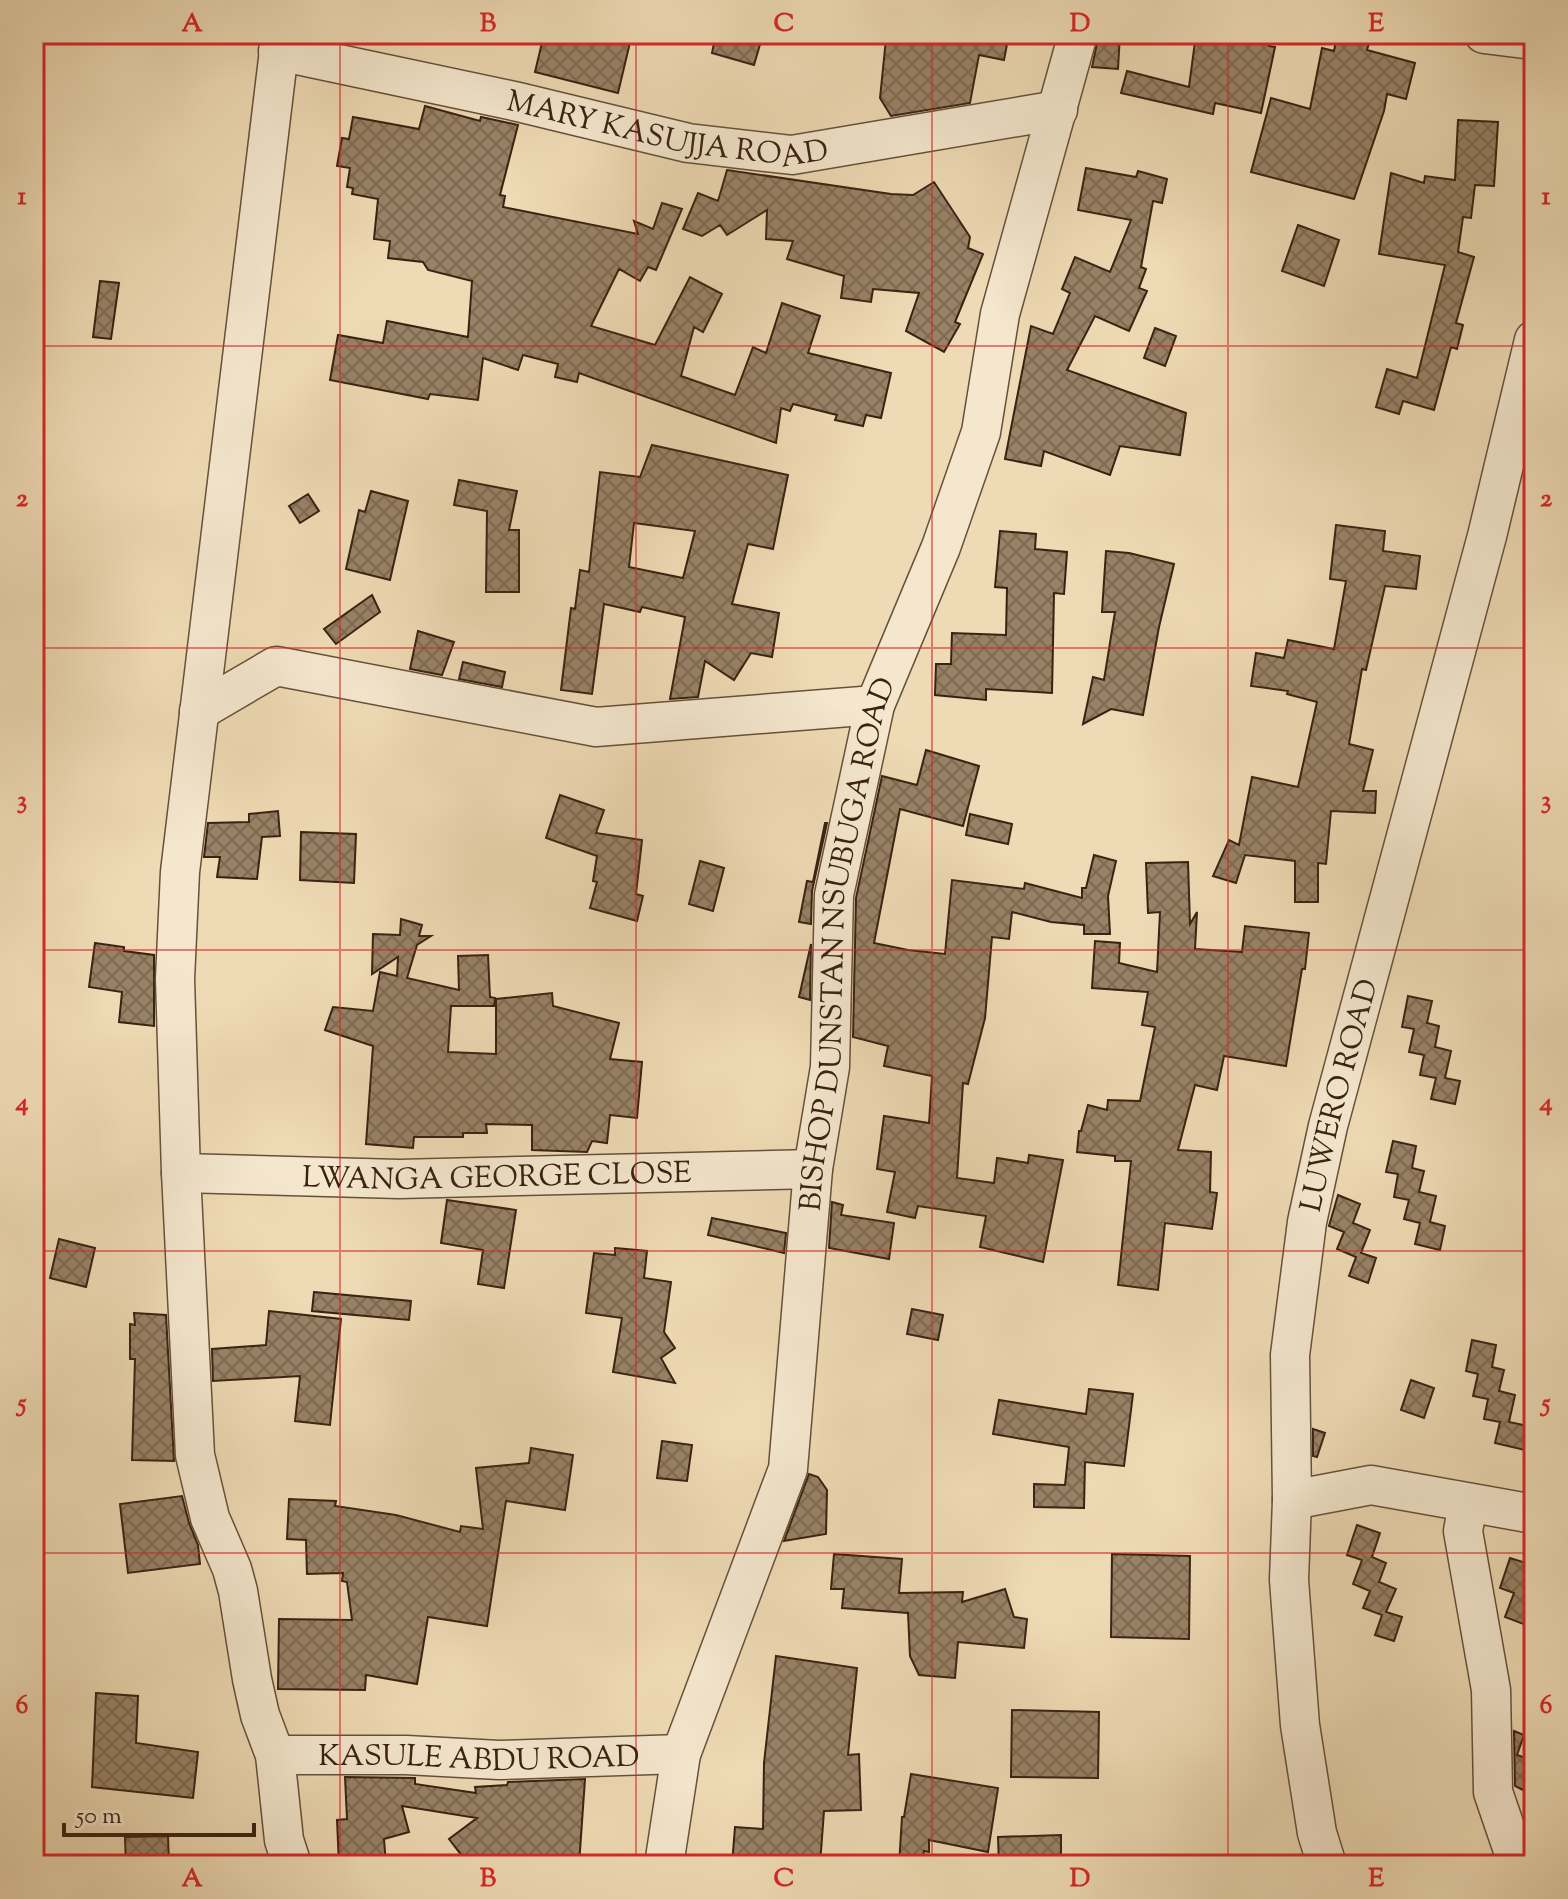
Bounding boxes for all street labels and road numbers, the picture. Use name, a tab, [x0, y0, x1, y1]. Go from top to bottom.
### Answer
street label: MARY KASUJJA ROAD	[502, 81, 832, 181]
street label: BISHOP DUNSTAN NSUBUGA ROAD	[791, 671, 908, 1213]
street label: LUWERO ROAD	[1291, 975, 1391, 1216]
street label: LWANGA GEORGE CLOSE	[302, 1153, 692, 1203]
street label: KASULE ABDU ROAD	[318, 1736, 640, 1784]

